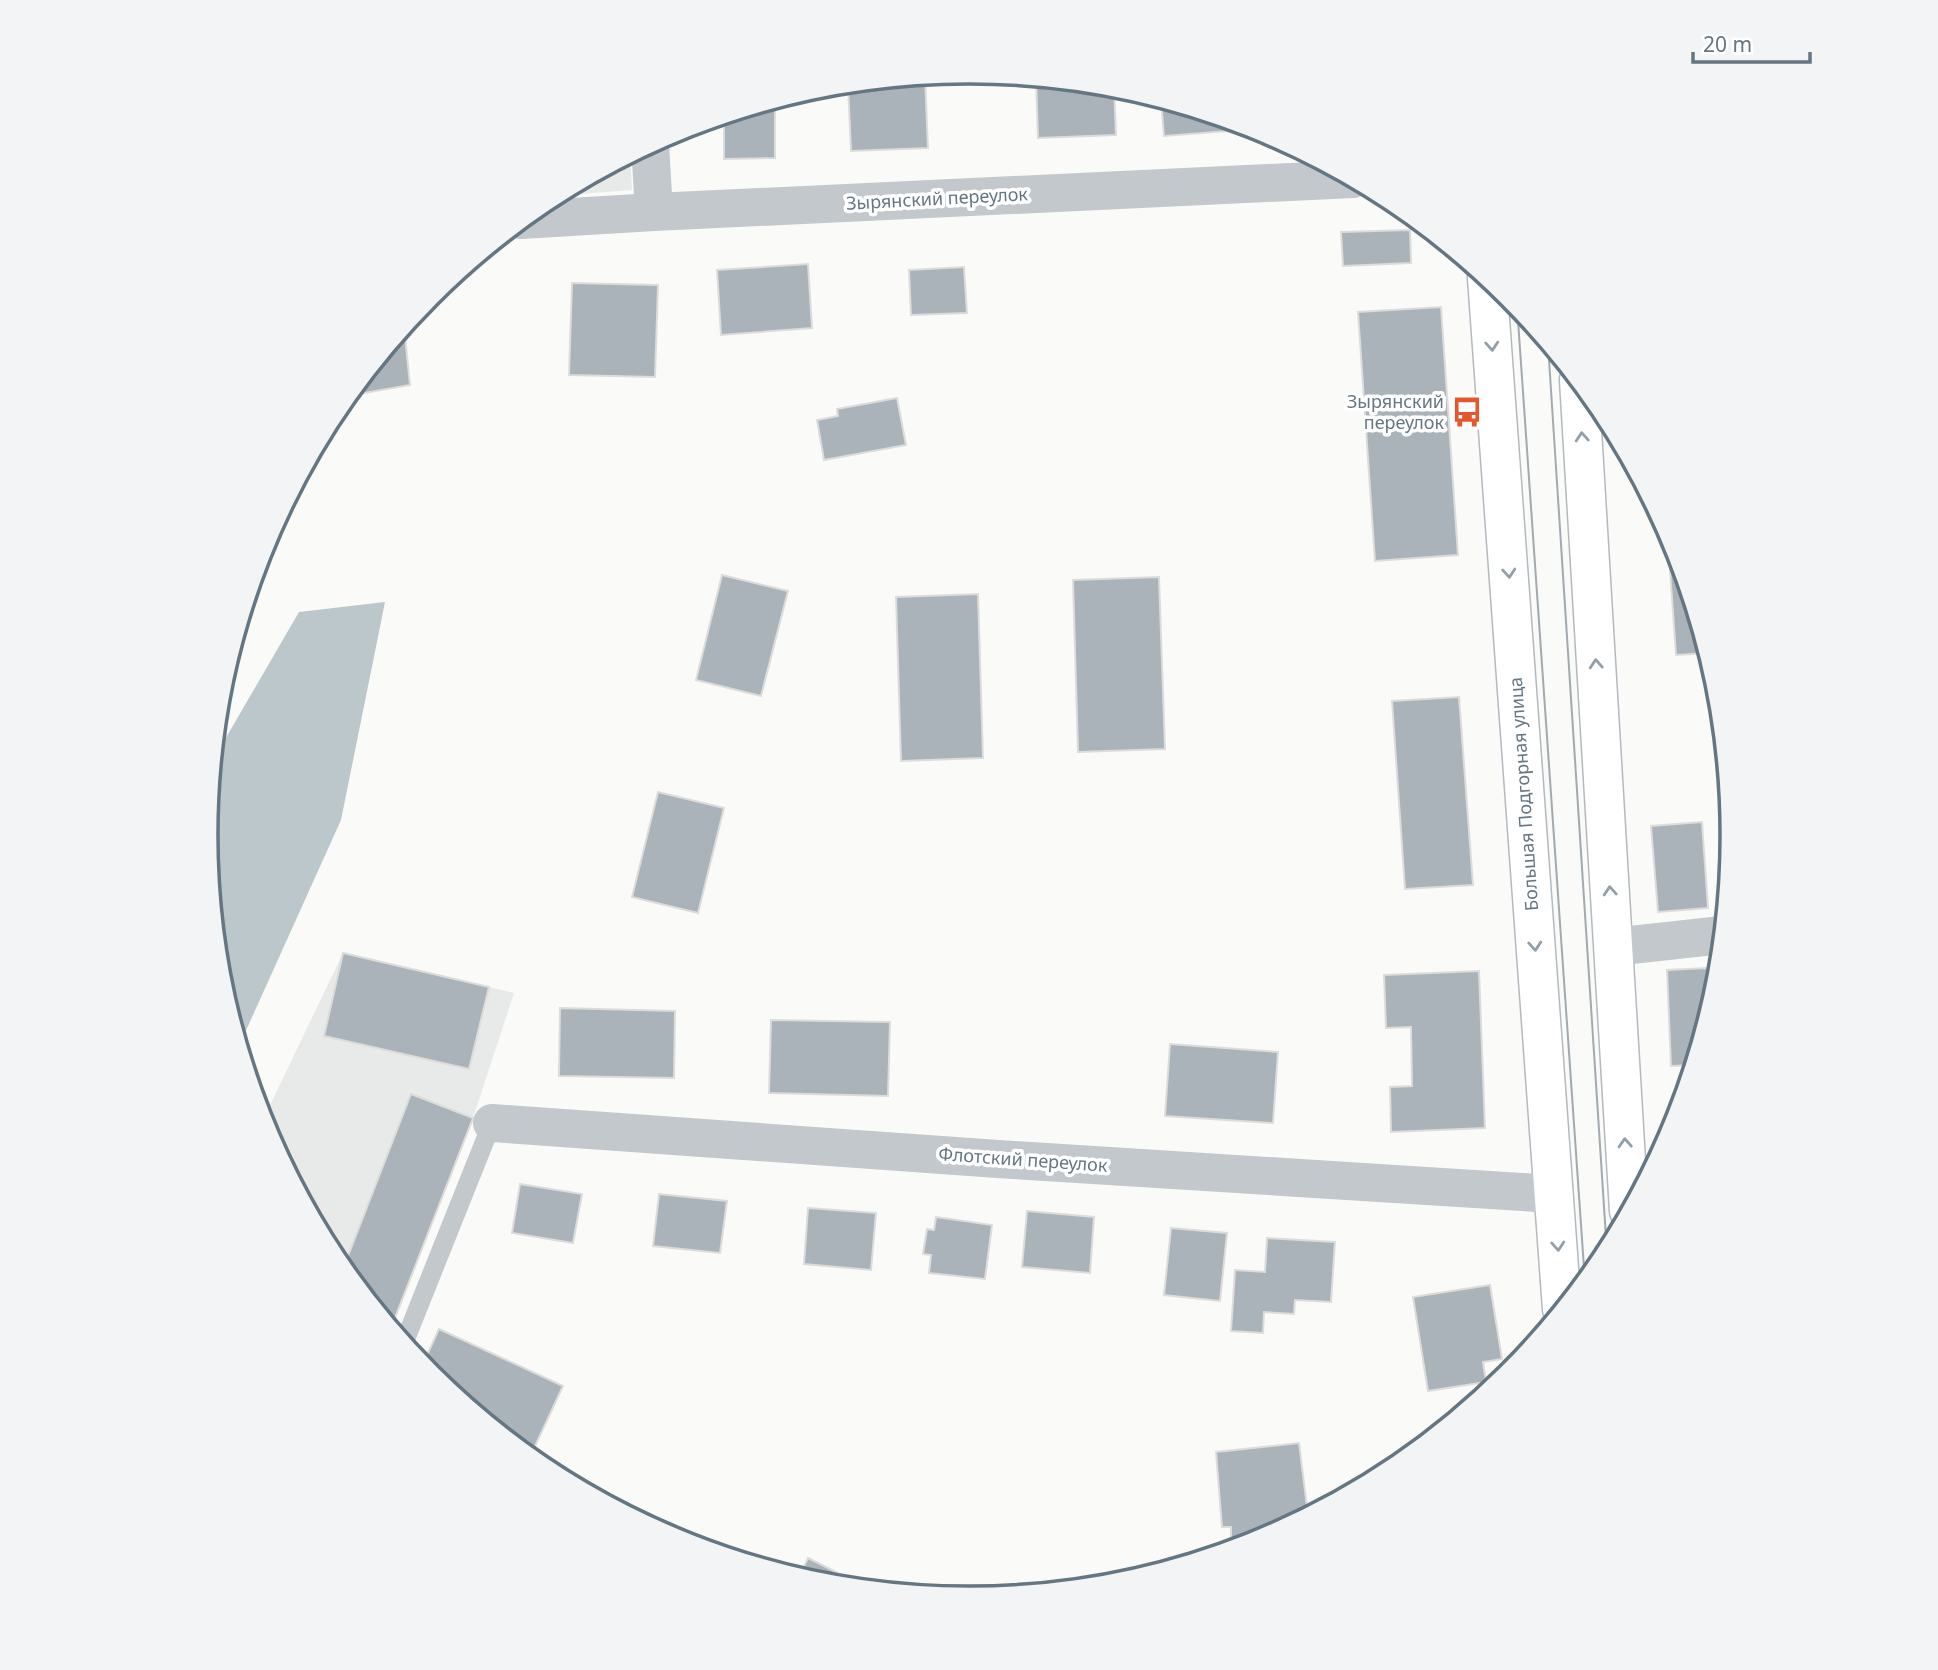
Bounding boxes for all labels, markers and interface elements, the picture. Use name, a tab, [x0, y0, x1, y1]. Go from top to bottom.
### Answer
scale bar	[1693, 21, 1810, 65]
text: 20 m	[1703, 30, 1752, 58]
street label: Зырянский переулок	[845, 181, 1029, 215]
one-way arrow	[1484, 341, 1499, 352]
place label: Зырянский переулок	[1347, 389, 1444, 434]
bus stop icon: Зырянский переулок	[1450, 395, 1484, 429]
one-way arrow	[1575, 431, 1590, 442]
one-way arrow	[1501, 568, 1516, 579]
one-way arrow	[1589, 658, 1604, 669]
street label: Большая Подгорная улица	[1503, 676, 1543, 912]
one-way arrow	[1603, 885, 1618, 896]
one-way arrow	[1528, 941, 1543, 952]
one-way arrow	[1618, 1137, 1633, 1148]
street label: Флотский переулок	[938, 1141, 1109, 1177]
one-way arrow	[1550, 1241, 1565, 1252]

